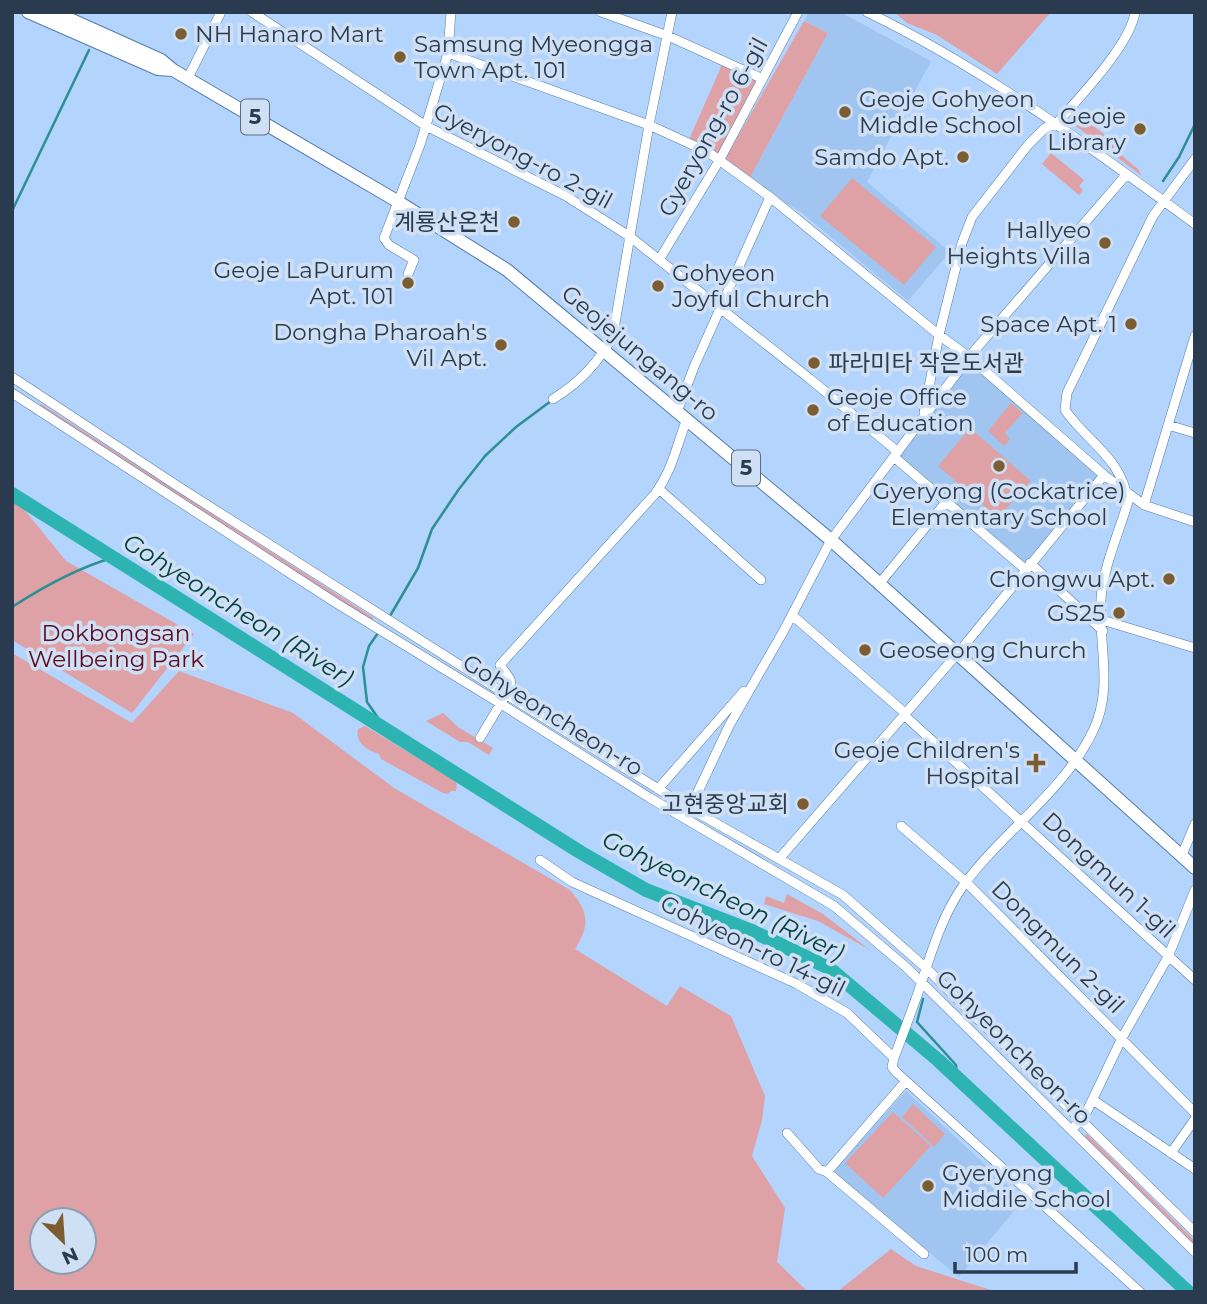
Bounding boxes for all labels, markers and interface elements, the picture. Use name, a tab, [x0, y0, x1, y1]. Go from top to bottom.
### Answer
place label: NH Hanaro Mart	[195, 20, 384, 48]
marker: NH Hanaro Mart	[173, 26, 189, 42]
place label: Samsung Myeongga Town Apt. 101	[414, 30, 653, 84]
street label: Gyeryong-ro 6-gil	[652, 33, 774, 221]
marker: Samsung Myeongga Town Apt. 101	[392, 49, 408, 65]
place label: Geoje Gohyeon Middle School	[859, 85, 1035, 139]
street label: Gyeryong-ro 2-gil	[429, 97, 617, 215]
road number: 5	[241, 100, 269, 134]
place label: Geoje Library	[1047, 102, 1127, 156]
marker: Geoje Gohyeon Middle School	[837, 104, 853, 120]
marker: Geoje Library	[1132, 121, 1148, 137]
place label: Samdo Apt.	[814, 143, 949, 171]
marker: Samdo Apt.	[955, 149, 971, 165]
place label: 계룡산온천	[394, 208, 500, 236]
marker: 계룡산온천	[506, 214, 522, 230]
place label: Hallyeo Heights Villa	[947, 216, 1091, 270]
marker: Hallyeo Heights Villa	[1097, 235, 1113, 251]
place label: Geoje LaPurum Apt. 101	[214, 256, 394, 310]
place label: Gohyeon Joyful Church	[671, 259, 830, 313]
marker: Geoje LaPurum Apt. 101	[400, 275, 416, 291]
marker: Gohyeon Joyful Church	[650, 278, 666, 294]
street label: Geojejungang-ro	[556, 279, 724, 427]
place label: Space Apt. 1	[980, 310, 1117, 338]
marker: Space Apt. 1	[1123, 316, 1139, 332]
place label: Dongha Pharoah's Vil Apt.	[273, 318, 487, 372]
marker: Dongha Pharoah's Vil Apt.	[493, 337, 509, 353]
place label: 파라미타 작은도서관	[828, 349, 1024, 377]
marker: 파라미타 작은도서관	[806, 355, 822, 371]
place label: Geoje Office of Education	[827, 383, 974, 437]
marker: Geoje Office of Education	[805, 402, 821, 418]
road number: 5	[732, 450, 760, 486]
marker: Gyeryong (Cockatrice) Elementary School	[991, 458, 1007, 474]
place label: Gyeryong (Cockatrice) Elementary School	[872, 477, 1126, 531]
water label: Gohyeoncheon (River)	[118, 527, 359, 692]
place label: Chongwu Apt.	[989, 565, 1155, 593]
marker: Chongwu Apt.	[1161, 571, 1177, 587]
place label: GS25	[1047, 599, 1105, 627]
marker: GS25	[1111, 605, 1127, 621]
park label: Dokbongsan Wellbeing Park	[28, 619, 204, 673]
place label: Geoseong Church	[879, 636, 1087, 664]
marker: Geoseong Church	[857, 642, 873, 658]
street label: Gohyeoncheon-ro	[458, 648, 648, 782]
place label: Geoje Children's Hospital	[834, 736, 1020, 790]
marker: Geoje Children's Hospital	[1026, 753, 1046, 773]
place label: 고현중앙교회	[662, 790, 789, 818]
marker: 고현중앙교회	[795, 796, 811, 812]
street label: Dongmun 1-gil	[1037, 806, 1181, 944]
water label: Gohyeoncheon (River)	[598, 824, 849, 967]
street label: Dongmun 2-gil	[986, 875, 1130, 1019]
street label: Gohyeon-ro 14-gil	[656, 889, 850, 1003]
street label: Gohyeoncheon-ro	[931, 964, 1097, 1130]
place label: Gyeryong Middile School	[942, 1159, 1111, 1213]
marker: Gyeryong Middile School	[920, 1178, 936, 1194]
north arrow	[28, 1206, 98, 1276]
scale bar	[955, 1230, 1076, 1274]
text: N	[58, 1242, 82, 1270]
text: 100 m	[965, 1242, 1028, 1267]

